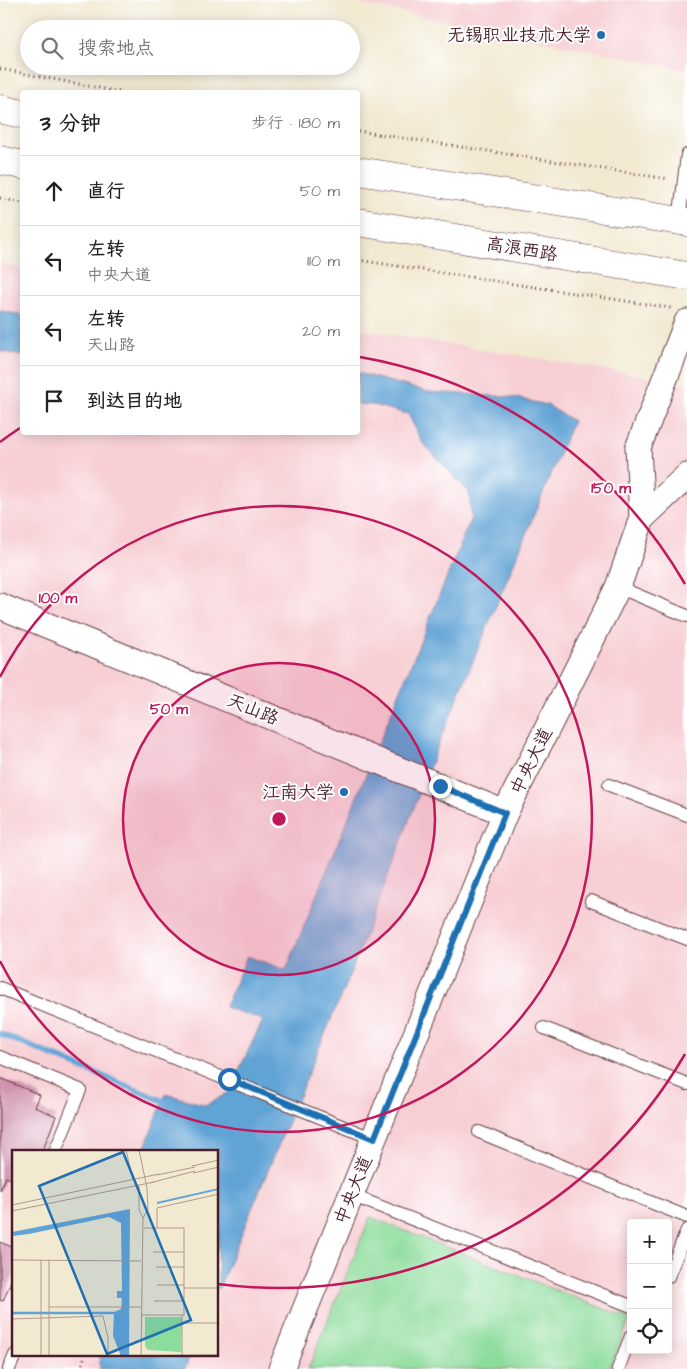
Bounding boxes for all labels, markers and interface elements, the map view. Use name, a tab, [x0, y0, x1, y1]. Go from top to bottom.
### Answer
search box	[20, 20, 360, 75]
place label: 无锡职业技术大学	[447, 23, 591, 48]
marker: 无锡职业技术大学	[595, 29, 607, 41]
icon: search	[38, 34, 66, 62]
text: 搜索地点	[78, 35, 154, 62]
text: 3 分钟	[40, 109, 101, 138]
text: 步行 · 180 m	[252, 112, 340, 134]
icon: ahead	[40, 177, 68, 205]
text: 直行	[87, 178, 125, 205]
text: 50 m	[300, 180, 340, 202]
street label: 高浪西路	[484, 232, 559, 267]
text: 左转	[87, 236, 125, 263]
icon: left	[40, 247, 68, 275]
text: 110 m	[307, 250, 340, 272]
text: 中央大道	[87, 264, 151, 286]
text: 左转	[87, 306, 125, 333]
icon: left	[40, 317, 68, 345]
text: 20 m	[302, 320, 340, 342]
text: 天山路	[87, 334, 135, 356]
icon: arrive	[40, 387, 68, 415]
text: 到达目的地	[87, 388, 182, 415]
text: 150 m	[591, 478, 631, 499]
text: 100 m	[39, 588, 78, 609]
street label: 天山路	[223, 688, 283, 731]
text: 50 m	[150, 699, 188, 720]
street label: 中央大道	[504, 723, 558, 799]
route end	[429, 775, 452, 798]
place label: 江南大学	[262, 780, 334, 805]
marker: 江南大学	[338, 786, 350, 798]
centre of rings	[270, 810, 288, 828]
route start	[218, 1068, 241, 1091]
inset map	[12, 1150, 219, 1356]
street label: 中央大道	[328, 1152, 379, 1228]
map controls	[627, 1219, 672, 1354]
button: +	[627, 1219, 672, 1264]
button: −	[627, 1264, 672, 1309]
button: locate	[627, 1309, 672, 1354]

